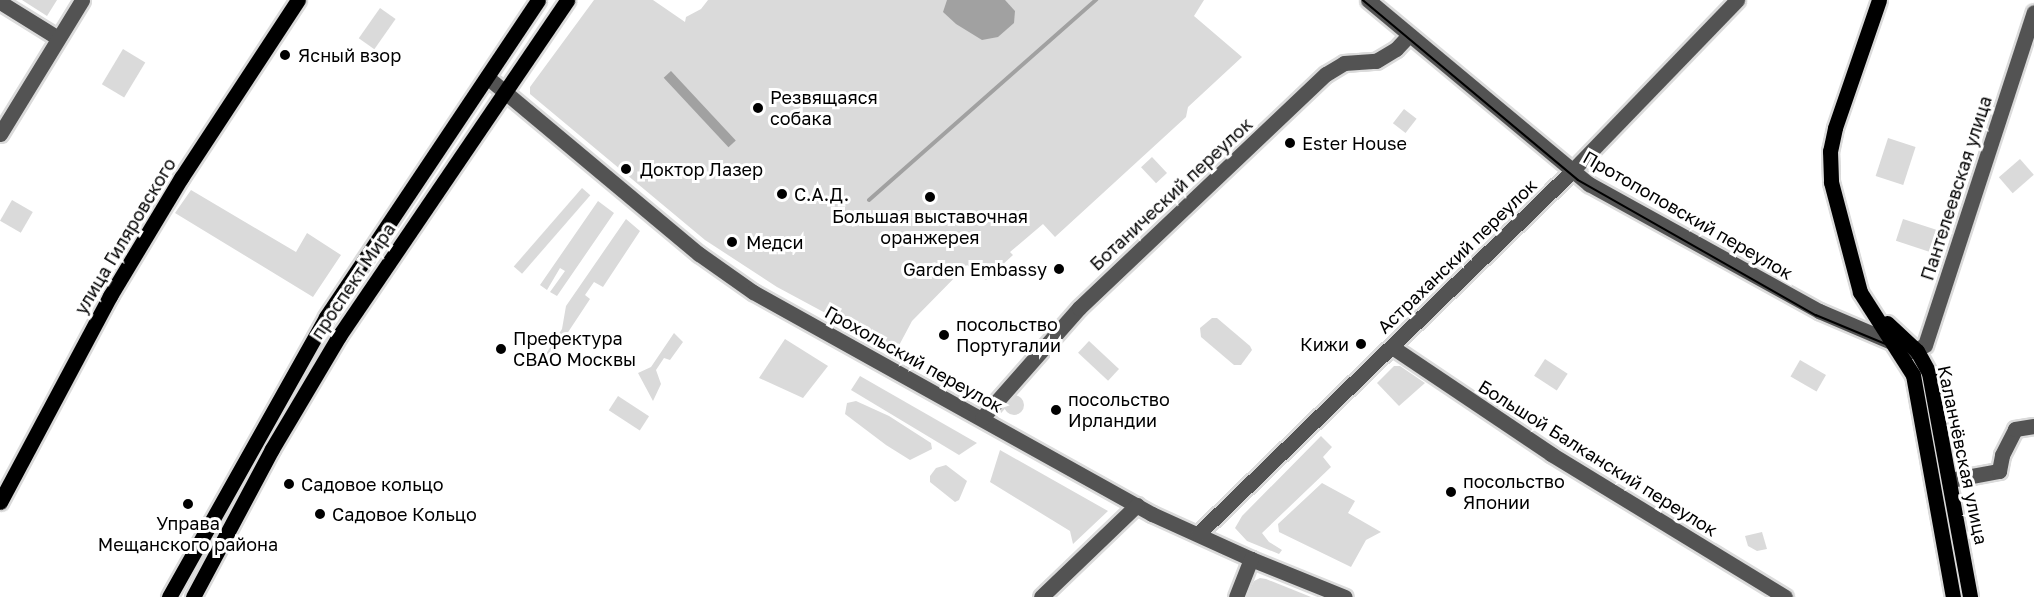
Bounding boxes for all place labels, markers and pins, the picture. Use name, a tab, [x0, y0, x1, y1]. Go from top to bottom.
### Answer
place label: Ясный взор	[298, 44, 401, 66]
marker: Ясный взор	[276, 46, 294, 64]
place label: Резвящаяся собака	[770, 87, 878, 130]
marker: Резвящаяся собака	[751, 101, 765, 115]
place label: Ester House	[1302, 132, 1407, 154]
marker: Ester House	[1283, 136, 1297, 150]
place label: Доктор Лазер	[640, 158, 763, 180]
marker: Доктор Лазер	[617, 160, 635, 178]
place label: С.А.Д.	[794, 183, 849, 205]
marker: С.А.Д.	[775, 187, 789, 201]
marker: Большая выставочная оранжерея	[923, 190, 937, 204]
place label: Большая выставочная оранжерея	[832, 206, 1028, 248]
place label: Медси	[746, 231, 803, 253]
marker: Медси	[723, 233, 741, 251]
place label: Garden Embassy	[903, 258, 1047, 280]
marker: Garden Embassy	[1052, 262, 1066, 276]
place label: посольство Португалии	[956, 314, 1061, 356]
place label: Префектура СВАО Москвы	[513, 328, 636, 370]
marker: посольство Португалии	[937, 328, 951, 342]
place label: Кижи	[1300, 333, 1349, 355]
marker: Кижи	[1354, 337, 1368, 351]
marker: Префектура СВАО Москвы	[494, 342, 508, 356]
place label: посольство Ирландии	[1068, 389, 1170, 432]
marker: посольство Ирландии	[1049, 403, 1063, 417]
place label: посольство Японии	[1463, 471, 1565, 514]
place label: Садовое кольцо	[301, 473, 444, 495]
marker: Садовое кольцо	[282, 477, 296, 491]
marker: посольство Японии	[1444, 485, 1458, 499]
marker: Управа Мещанского района	[181, 497, 195, 511]
place label: Садовое Кольцо	[332, 503, 477, 525]
marker: Садовое Кольцо	[313, 507, 327, 521]
place label: Управа Мещанского района	[98, 513, 278, 556]

